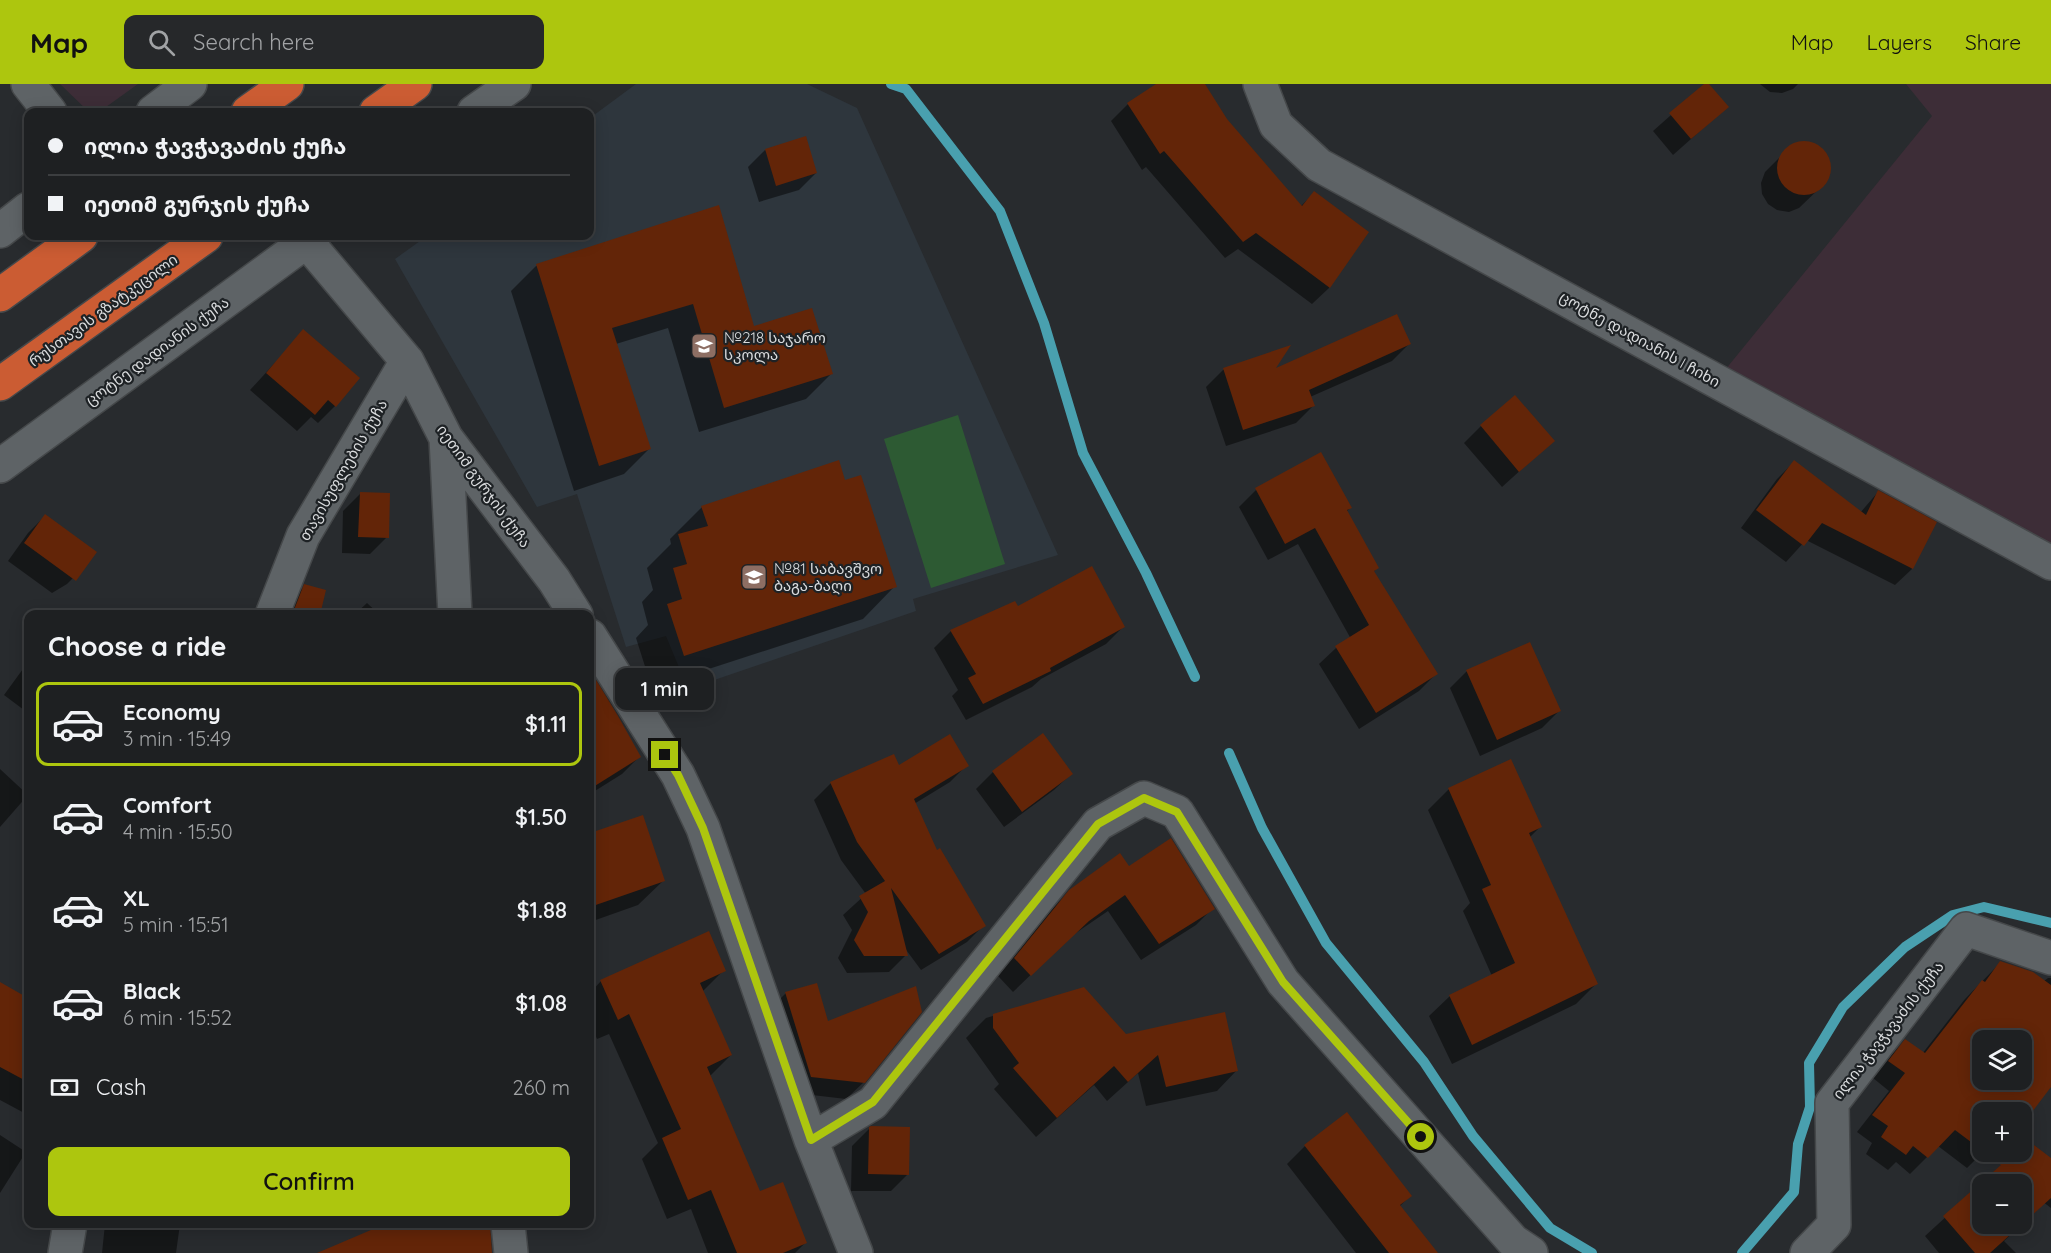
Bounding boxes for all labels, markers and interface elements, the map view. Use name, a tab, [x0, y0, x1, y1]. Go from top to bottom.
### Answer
search box	[124, 15, 544, 69]
text: Map	[30, 25, 88, 60]
icon: search	[145, 26, 178, 59]
text: Search here	[193, 28, 315, 56]
text: Map	[1791, 29, 1834, 55]
text: Layers	[1867, 29, 1932, 55]
text: Share	[1965, 29, 2021, 55]
text: ილია ჭავჭავაძის ქუჩა	[84, 132, 346, 160]
text: იეთიმ გურჯის ქუჩა	[84, 190, 310, 218]
street label: რუსთავის გზატკეცილი	[25, 250, 181, 370]
street label: ცოტნე დადიანის I ჩიხი	[1556, 287, 1724, 391]
street label: ცოტნე დადიანის ქუჩა	[82, 293, 232, 409]
place label: №218 საჯარო სკოლა	[724, 328, 826, 364]
school or university icon: №218 საჯარო სკოლა	[689, 331, 719, 361]
street label: თავისუფლების ქუჩა	[295, 396, 391, 544]
street label: იეთიმ გურჯის ქუჩა	[433, 421, 535, 551]
place label: №81 საბავშვო ბაგა-ბაღი	[774, 559, 882, 595]
school or university icon: №81 საბავშვო ბაგა-ბაღი	[739, 562, 769, 592]
text: Choose a ride	[48, 629, 226, 663]
callout: 1 min	[616, 668, 714, 710]
text: 1 min	[641, 676, 688, 701]
icon: car	[51, 697, 105, 751]
text: Economy	[123, 698, 221, 726]
text: $1.11	[525, 710, 567, 738]
text: 3 min · 15:49	[123, 726, 231, 751]
route end	[651, 741, 678, 768]
icon: car	[51, 790, 105, 844]
text: Comfort	[123, 791, 212, 819]
text: $1.50	[515, 803, 567, 831]
text: 4 min · 15:50	[123, 819, 233, 844]
icon: car	[51, 883, 105, 937]
text: XL	[123, 884, 150, 912]
text: $1.88	[517, 896, 567, 924]
text: 5 min · 15:51	[123, 912, 229, 937]
street label: ილია ჭავჭავაძის ქუჩა	[1828, 957, 1948, 1103]
icon: car	[51, 976, 105, 1030]
text: Black	[123, 977, 181, 1005]
text: $1.08	[515, 989, 567, 1017]
text: 6 min · 15:52	[123, 1005, 232, 1030]
map controls	[1972, 1030, 2032, 1234]
button: layers	[1972, 1030, 2032, 1090]
icon: cash	[48, 1071, 81, 1104]
text: Cash	[96, 1073, 147, 1101]
text: 260 m	[513, 1075, 570, 1100]
button: +	[1972, 1102, 2032, 1162]
route start	[1407, 1123, 1434, 1150]
button: Confirm	[48, 1147, 570, 1216]
button: −	[1972, 1174, 2032, 1234]

